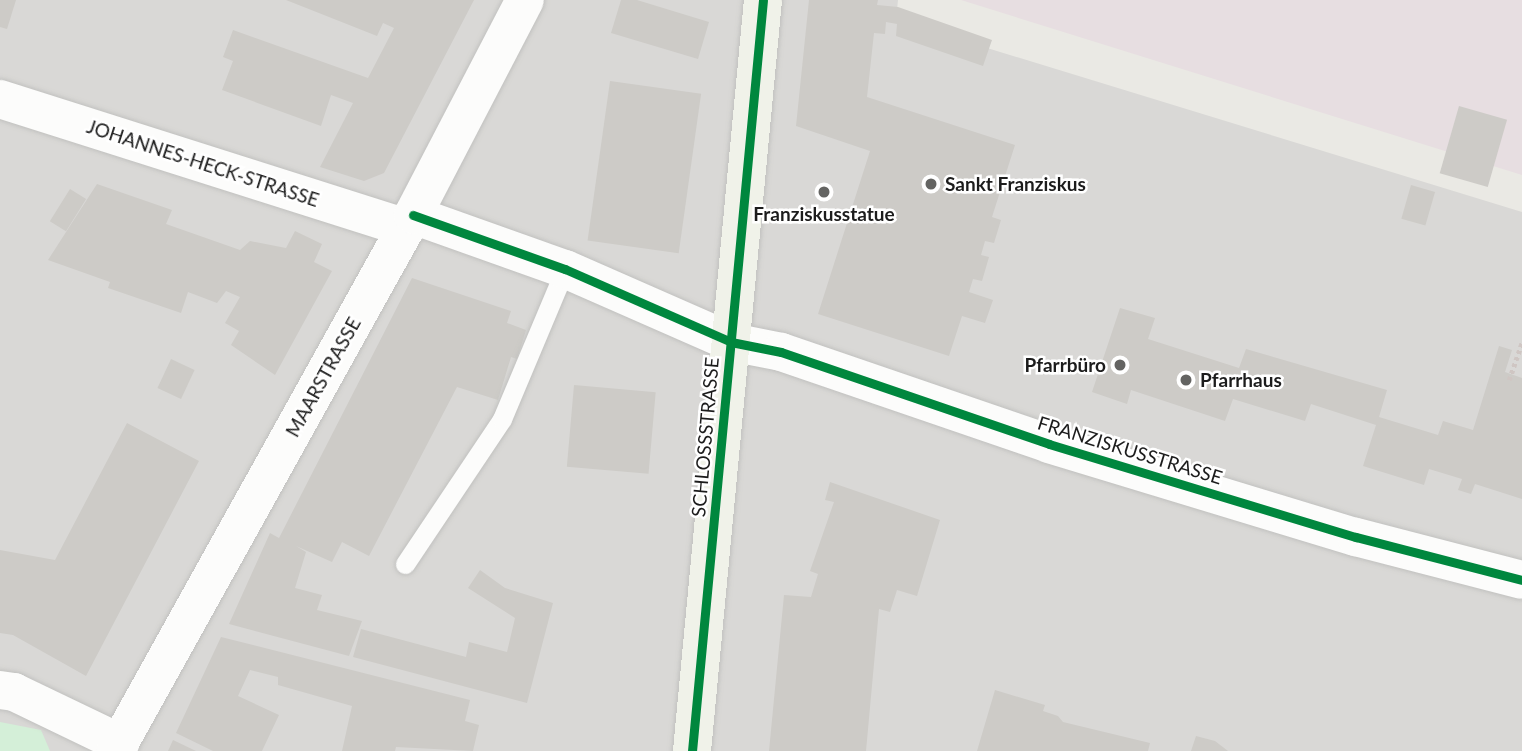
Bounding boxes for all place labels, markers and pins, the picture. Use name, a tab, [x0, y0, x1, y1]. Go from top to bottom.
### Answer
place label: Sankt Franziskus	[945, 173, 1086, 195]
marker: Sankt Franziskus	[923, 176, 939, 192]
marker: Franziskusstatue	[816, 184, 832, 200]
place label: Franziskusstatue	[753, 203, 895, 225]
place label: Pfarrbüro	[1024, 354, 1106, 376]
marker: Pfarrbüro	[1112, 357, 1128, 373]
place label: Pfarrhaus	[1200, 369, 1282, 391]
marker: Pfarrhaus	[1178, 372, 1194, 388]

